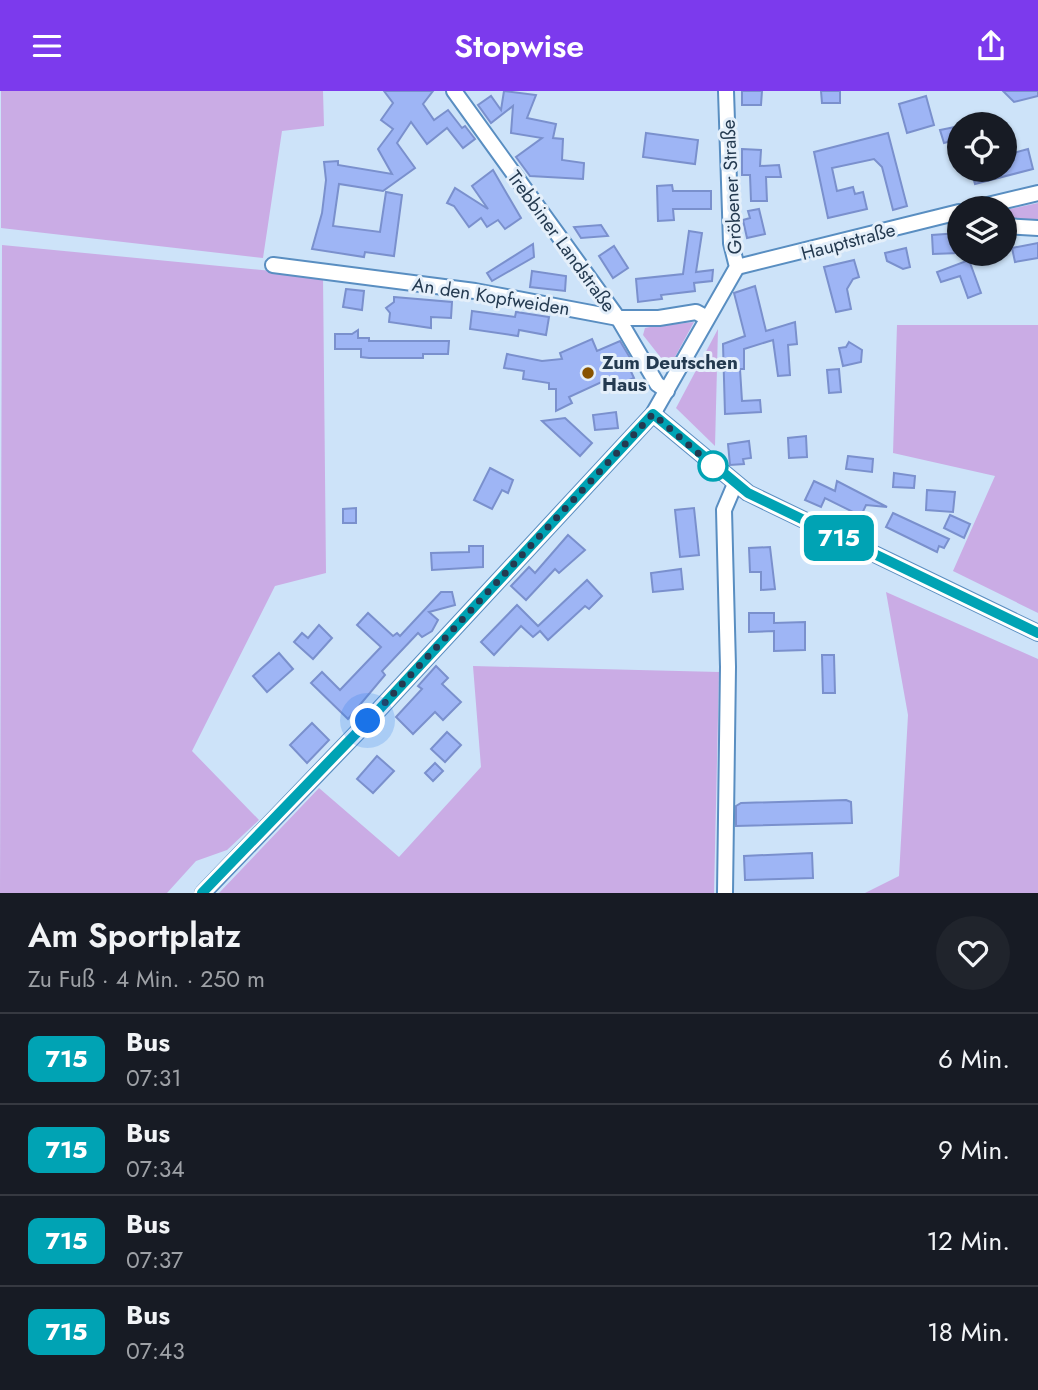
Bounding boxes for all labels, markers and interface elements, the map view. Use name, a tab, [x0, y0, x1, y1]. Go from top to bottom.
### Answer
text: Stopwise	[454, 23, 584, 69]
icon: menu	[28, 27, 66, 65]
icon: share	[972, 27, 1010, 65]
map controls	[947, 112, 1017, 266]
button: locate	[947, 112, 1017, 182]
street label: Gröbener Straße	[714, 119, 749, 255]
street label: Trebbiner Landstraße	[501, 165, 622, 318]
button: layers	[947, 196, 1017, 266]
street label: Hauptstraße	[798, 216, 898, 267]
street label: An den Kopfweiden	[410, 271, 572, 322]
place label: Zum Deutschen Haus	[602, 349, 738, 398]
marker: Zum Deutschen Haus	[580, 365, 596, 381]
unlabelled marker	[698, 451, 728, 481]
line badge: 715	[799, 515, 879, 561]
text: 715	[818, 520, 860, 555]
your location	[350, 703, 385, 738]
text: Am Sportplatz	[28, 912, 241, 959]
button: heart	[936, 916, 1010, 990]
text: Zu Fuß · 4 Min. · 250 m	[28, 962, 265, 996]
text: Bus	[126, 1023, 170, 1061]
text: 6 Min.	[938, 1040, 1010, 1078]
text: 715	[45, 1041, 88, 1076]
text: 07:31	[126, 1061, 182, 1095]
text: Bus	[126, 1114, 170, 1152]
text: 9 Min.	[938, 1131, 1010, 1169]
text: 715	[45, 1132, 88, 1167]
text: 07:34	[126, 1152, 185, 1186]
text: Bus	[126, 1205, 170, 1243]
text: 12 Min.	[926, 1222, 1010, 1260]
text: 715	[45, 1223, 88, 1258]
text: 07:37	[126, 1243, 183, 1277]
text: Bus	[126, 1296, 170, 1334]
text: 18 Min.	[927, 1313, 1010, 1351]
text: 715	[45, 1314, 88, 1349]
text: 07:43	[126, 1334, 185, 1368]

